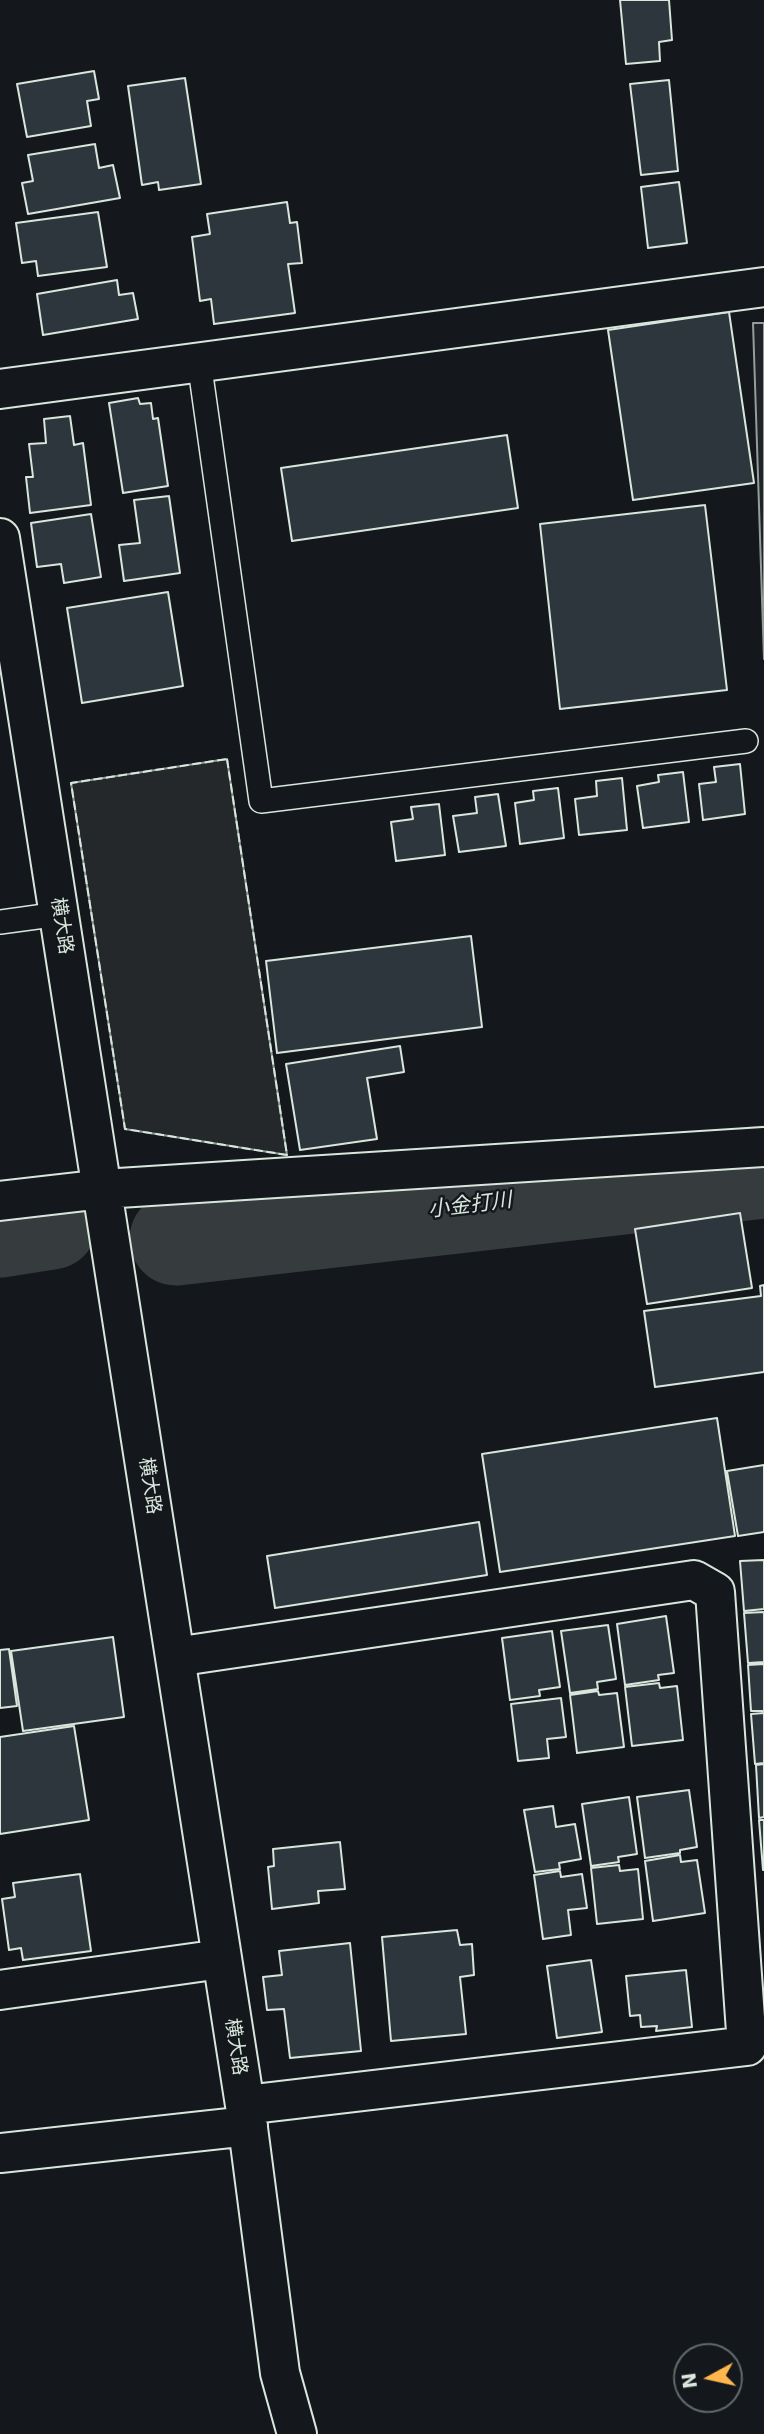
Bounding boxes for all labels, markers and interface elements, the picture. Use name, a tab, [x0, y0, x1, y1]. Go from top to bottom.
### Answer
street label: 横大路	[45, 896, 77, 956]
water label: 小金打川	[427, 1188, 513, 1224]
street label: 横大路	[133, 1456, 165, 1516]
street label: 横大路	[219, 2017, 251, 2077]
north arrow	[673, 2343, 743, 2413]
text: N	[677, 2371, 701, 2390]

